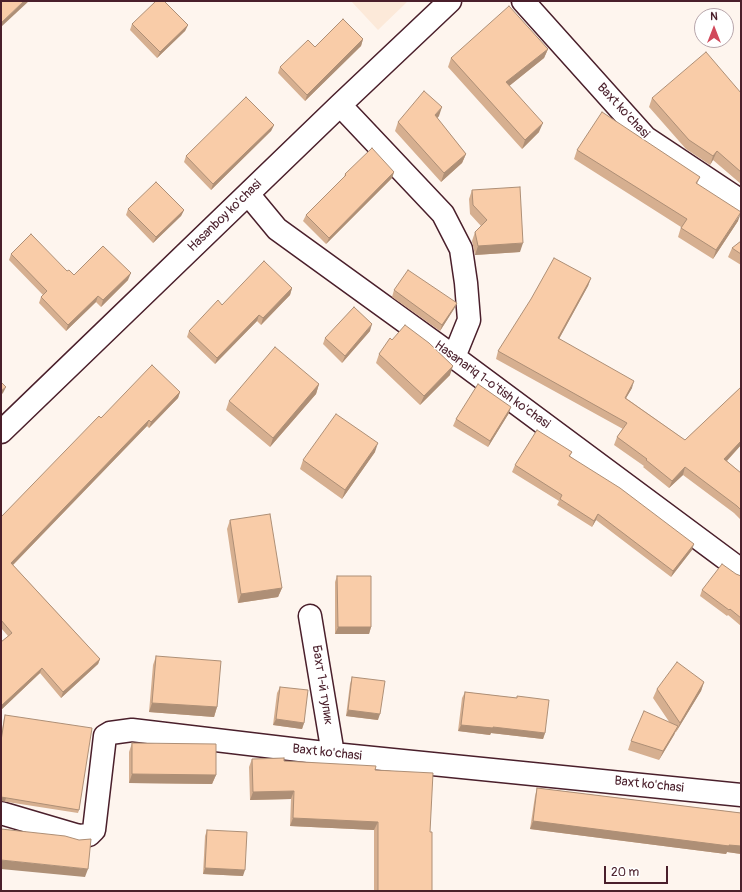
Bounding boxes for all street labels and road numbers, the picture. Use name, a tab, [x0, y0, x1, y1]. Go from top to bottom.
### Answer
street label: Baxt ko'chasi	[593, 80, 653, 142]
street label: Hasanboy ko'chasi	[185, 177, 265, 255]
street label: Hasanariq 1-o'tish ko'chasi	[431, 338, 553, 432]
street label: Бахт 1-й тупик	[308, 644, 336, 726]
street label: Baxt ko'chasi	[291, 742, 363, 764]
street label: Baxt ko'chasi	[613, 774, 685, 796]

